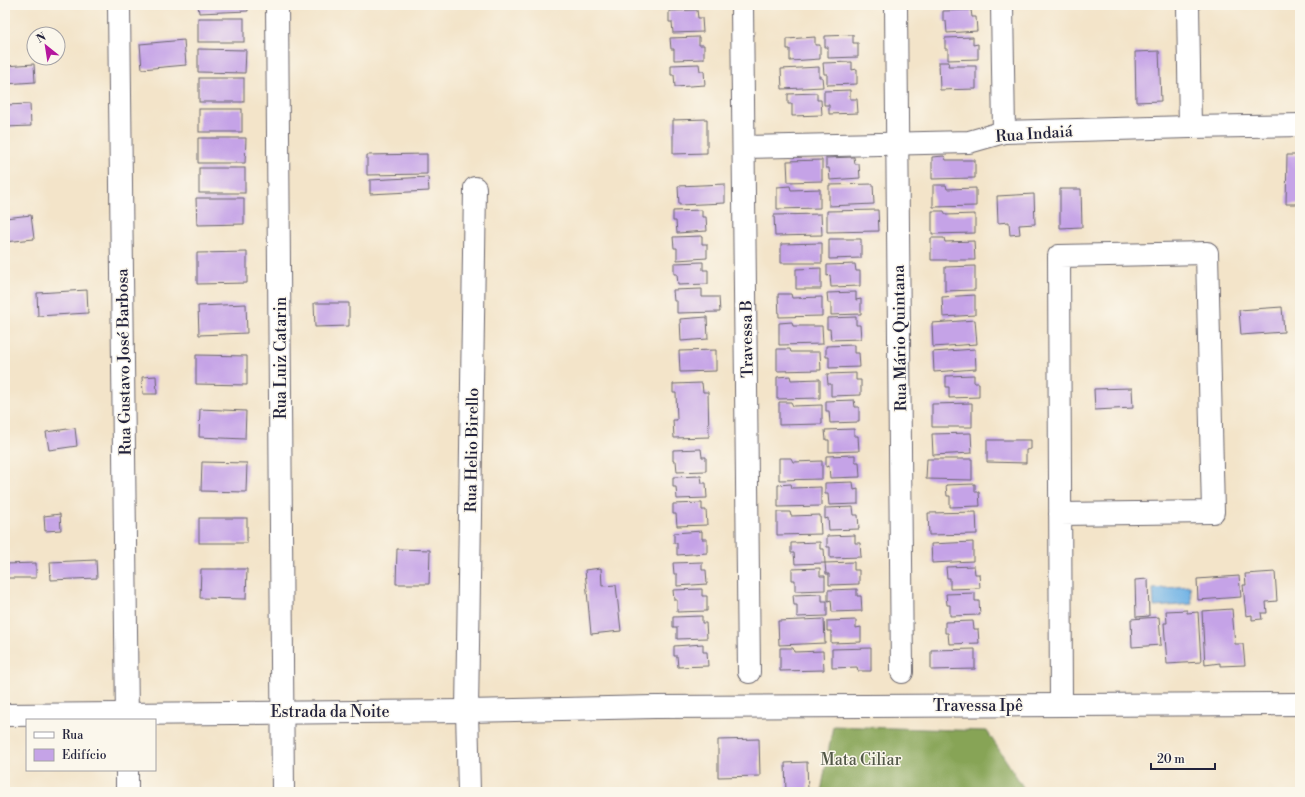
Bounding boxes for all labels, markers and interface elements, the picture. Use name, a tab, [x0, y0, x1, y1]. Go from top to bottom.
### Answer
north arrow	[26, 26, 66, 66]
text: N	[34, 30, 49, 46]
street label: Rua Indaiá	[995, 121, 1074, 147]
street label: Rua Mário Quintana	[889, 264, 911, 412]
street label: Rua Gustavo José Barbosa	[112, 267, 136, 456]
street label: Rua Luiz Catarin	[271, 296, 291, 419]
street label: Travessa B	[736, 300, 758, 378]
street label: Rua Helio Birello	[461, 388, 483, 512]
street label: Travessa Ipê	[933, 696, 1023, 716]
street label: Estrada da Noite	[270, 702, 390, 722]
legend	[26, 719, 156, 771]
text: Rua	[62, 728, 84, 743]
scale bar	[1151, 745, 1215, 771]
text: Edifício	[62, 748, 107, 763]
park label: Mata Ciliar	[821, 750, 902, 770]
text: 20 m	[1157, 752, 1185, 767]

